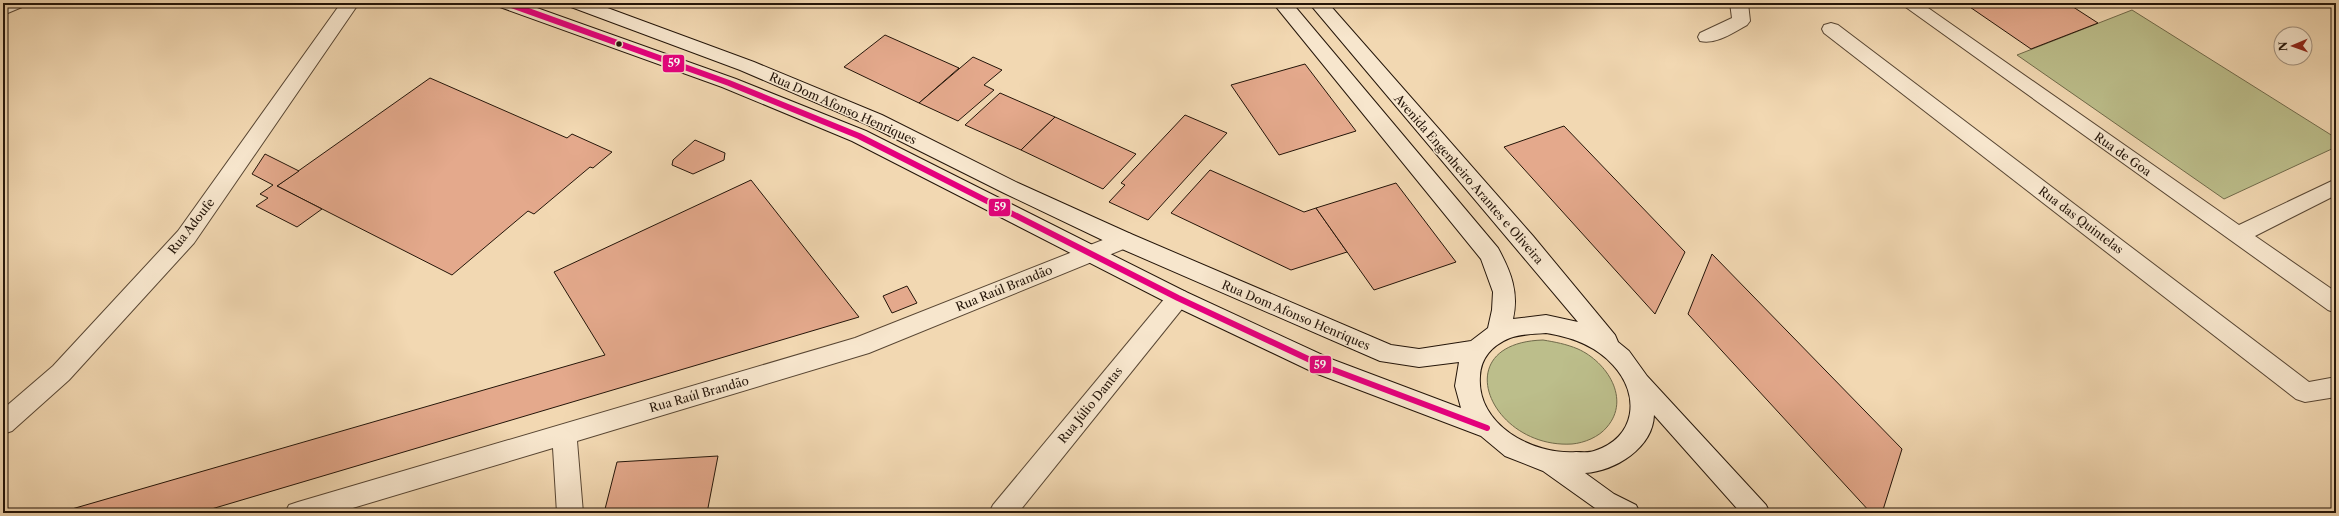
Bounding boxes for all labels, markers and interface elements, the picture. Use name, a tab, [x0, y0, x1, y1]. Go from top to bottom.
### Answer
north arrow	[2273, 26, 2313, 66]
unlabelled marker	[614, 39, 624, 49]
text: N	[2276, 41, 2290, 51]
line badge: 59	[662, 54, 685, 73]
text: 59	[668, 56, 681, 70]
street label: Rua Dom Afonso Henriques	[767, 69, 919, 147]
street label: Avenida Engenheiro Arantes e Oliveira	[1391, 90, 1547, 267]
street label: Rua de Goa	[2092, 129, 2155, 179]
street label: Rua das Quintelas	[2036, 183, 2126, 257]
street label: Rua Adoufe	[165, 195, 218, 257]
line badge: 59	[988, 198, 1011, 217]
text: 59	[994, 200, 1007, 214]
street label: Rua Raúl Brandão	[954, 262, 1054, 314]
street label: Rua Dom Afonso Henriques	[1220, 277, 1372, 353]
line badge: 59	[1309, 355, 1332, 374]
text: 59	[1314, 358, 1327, 372]
street label: Rua Júlio Dantas	[1055, 364, 1125, 446]
street label: Rua Raúl Brandão	[648, 373, 750, 415]

